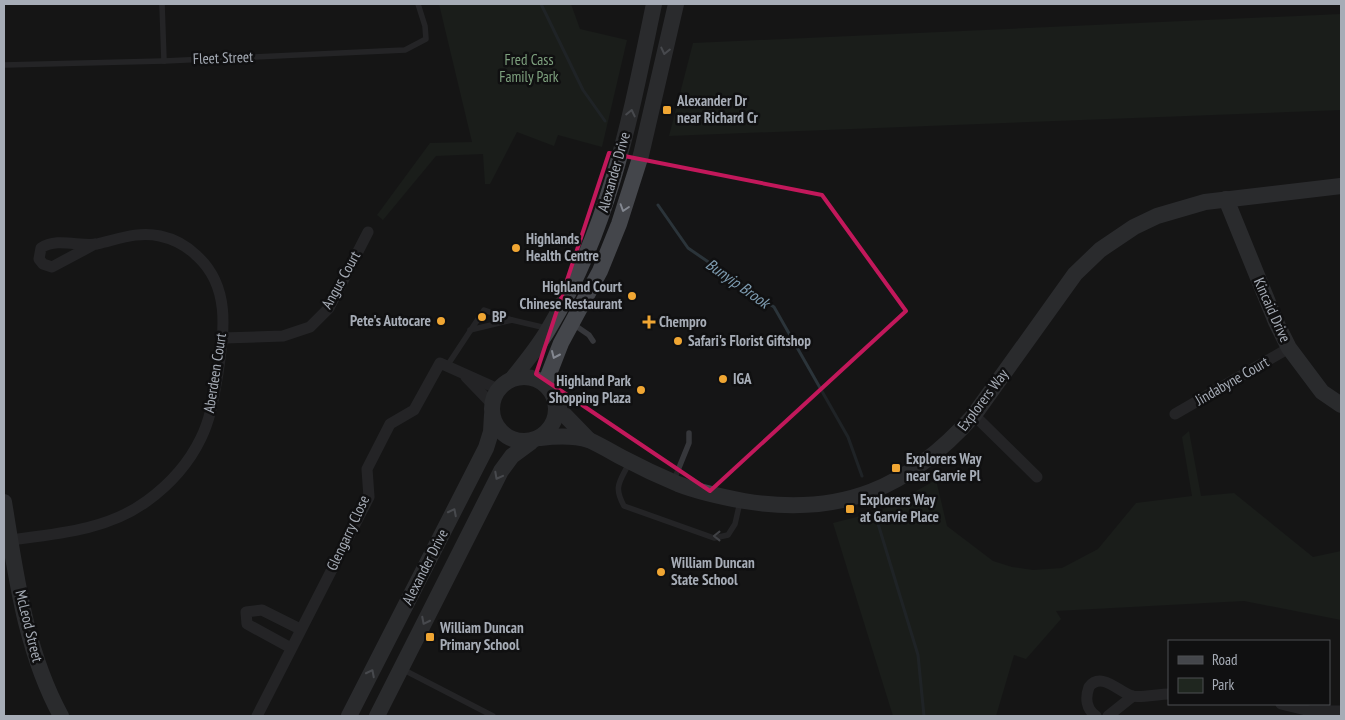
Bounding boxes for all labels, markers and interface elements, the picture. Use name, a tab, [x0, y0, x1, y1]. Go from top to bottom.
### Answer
street label: Fleet Street	[193, 47, 253, 68]
one-way arrow	[660, 47, 671, 56]
park label: Fred Cass Family Park	[499, 50, 559, 86]
place label: Alexander Dr near Richard Cr	[676, 91, 759, 127]
marker: Alexander Dr near Richard Cr	[661, 104, 673, 116]
one-way arrow	[625, 108, 636, 117]
street label: Alexander Drive	[593, 130, 634, 214]
one-way arrow	[620, 204, 630, 212]
place label: Highlands Health Centre	[526, 229, 599, 265]
marker: Highlands Health Centre	[510, 242, 522, 254]
street label: Angus Court	[317, 248, 364, 312]
water label: Bunyip Brook	[702, 254, 775, 313]
street label: Kincaid Drive	[1250, 275, 1295, 345]
place label: Highland Court Chinese Restaurant	[520, 277, 623, 313]
marker: Highland Court Chinese Restaurant	[626, 290, 638, 302]
place label: BP	[492, 307, 507, 326]
place label: Pete's Autocare	[350, 311, 431, 330]
marker: BP	[476, 311, 488, 323]
place label: Chempro	[659, 312, 707, 331]
marker: Pete's Autocare	[435, 315, 447, 327]
marker: Chempro	[643, 316, 655, 328]
place label: Safari's Florist Giftshop	[688, 331, 811, 350]
street label: Aberdeen Court	[199, 332, 230, 414]
marker: Safari's Florist Giftshop	[672, 335, 684, 347]
one-way arrow	[551, 350, 562, 359]
street label: Jindabyne Court	[1191, 352, 1272, 410]
street label: Explorers Way	[953, 365, 1012, 434]
place label: IGA	[733, 369, 752, 388]
place label: Highland Park Shopping Plaza	[549, 371, 632, 407]
marker: IGA	[717, 373, 729, 385]
marker: Highland Park Shopping Plaza	[635, 384, 647, 396]
place label: Explorers Way near Garvie Pl	[906, 449, 983, 485]
marker: Explorers Way near Garvie Pl	[890, 462, 902, 474]
one-way arrow	[494, 471, 504, 480]
place label: Explorers Way at Garvie Place	[860, 490, 939, 526]
street label: Glengarry Close	[322, 492, 373, 573]
marker: Explorers Way at Garvie Place	[844, 503, 856, 515]
one-way arrow	[447, 509, 457, 518]
street label: Alexander Drive	[397, 526, 452, 608]
one-way arrow	[713, 531, 721, 541]
place label: William Duncan State School	[670, 553, 755, 589]
marker: William Duncan State School	[655, 566, 667, 578]
street label: McLeod Street	[11, 588, 48, 664]
one-way arrow	[421, 616, 431, 625]
place label: William Duncan Primary School	[439, 618, 524, 654]
marker: William Duncan Primary School	[424, 631, 436, 643]
legend	[1168, 640, 1330, 705]
text: Road	[1212, 650, 1238, 669]
one-way arrow	[365, 669, 375, 678]
text: Park	[1212, 675, 1234, 694]

